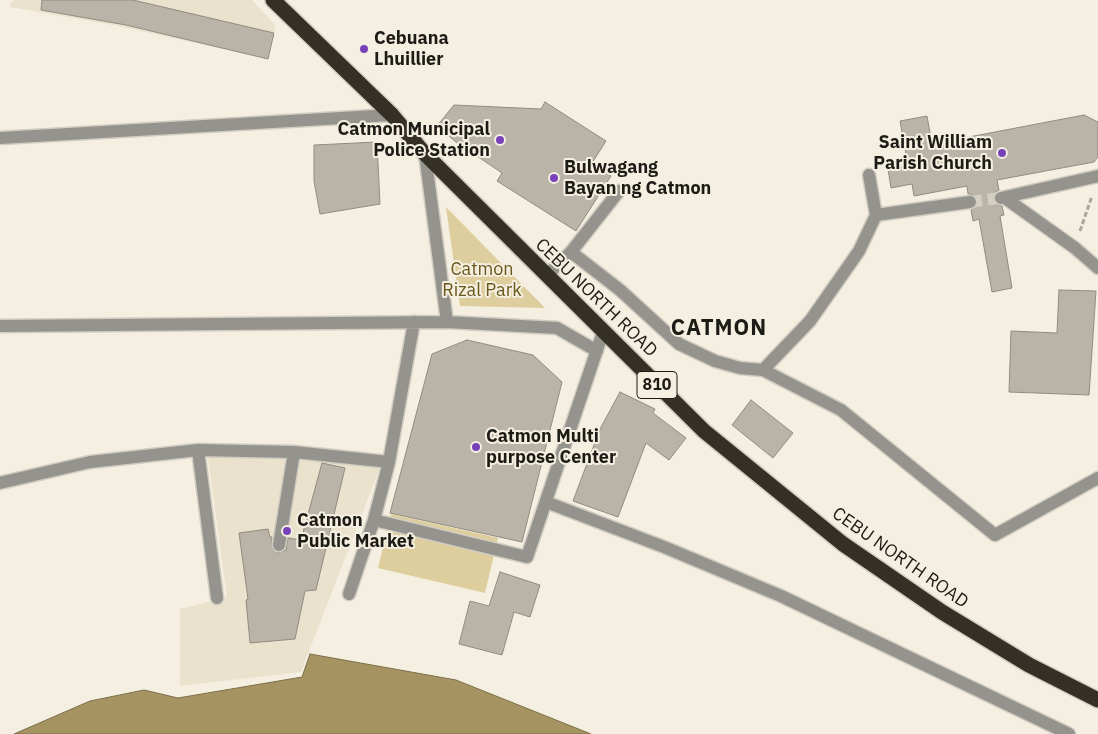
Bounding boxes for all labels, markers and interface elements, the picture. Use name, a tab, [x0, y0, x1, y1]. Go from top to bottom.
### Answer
place label: Cebuana Lhuillier	[374, 28, 449, 70]
marker: Cebuana Lhuillier	[358, 43, 370, 55]
place label: Catmon Municipal Police Station	[338, 119, 490, 162]
place label: Saint William Parish Church	[873, 132, 992, 174]
marker: Catmon Municipal Police Station	[494, 134, 506, 146]
marker: Saint William Parish Church	[996, 147, 1008, 159]
place label: Bulwagang Bayan ng Catmon	[564, 157, 711, 200]
marker: Bulwagang Bayan ng Catmon	[548, 172, 560, 184]
street label: CEBU NORTH ROAD	[531, 234, 661, 362]
park label: Catmon Rizal Park	[442, 259, 522, 302]
district label: CATMON	[670, 316, 768, 342]
road number: 810	[637, 372, 677, 398]
place label: Catmon Multi purpose Center	[486, 426, 616, 468]
marker: Catmon Multi purpose Center	[470, 441, 482, 453]
street label: CEBU NORTH ROAD	[828, 503, 972, 613]
place label: Catmon Public Market	[297, 510, 414, 552]
marker: Catmon Public Market	[281, 525, 293, 537]

